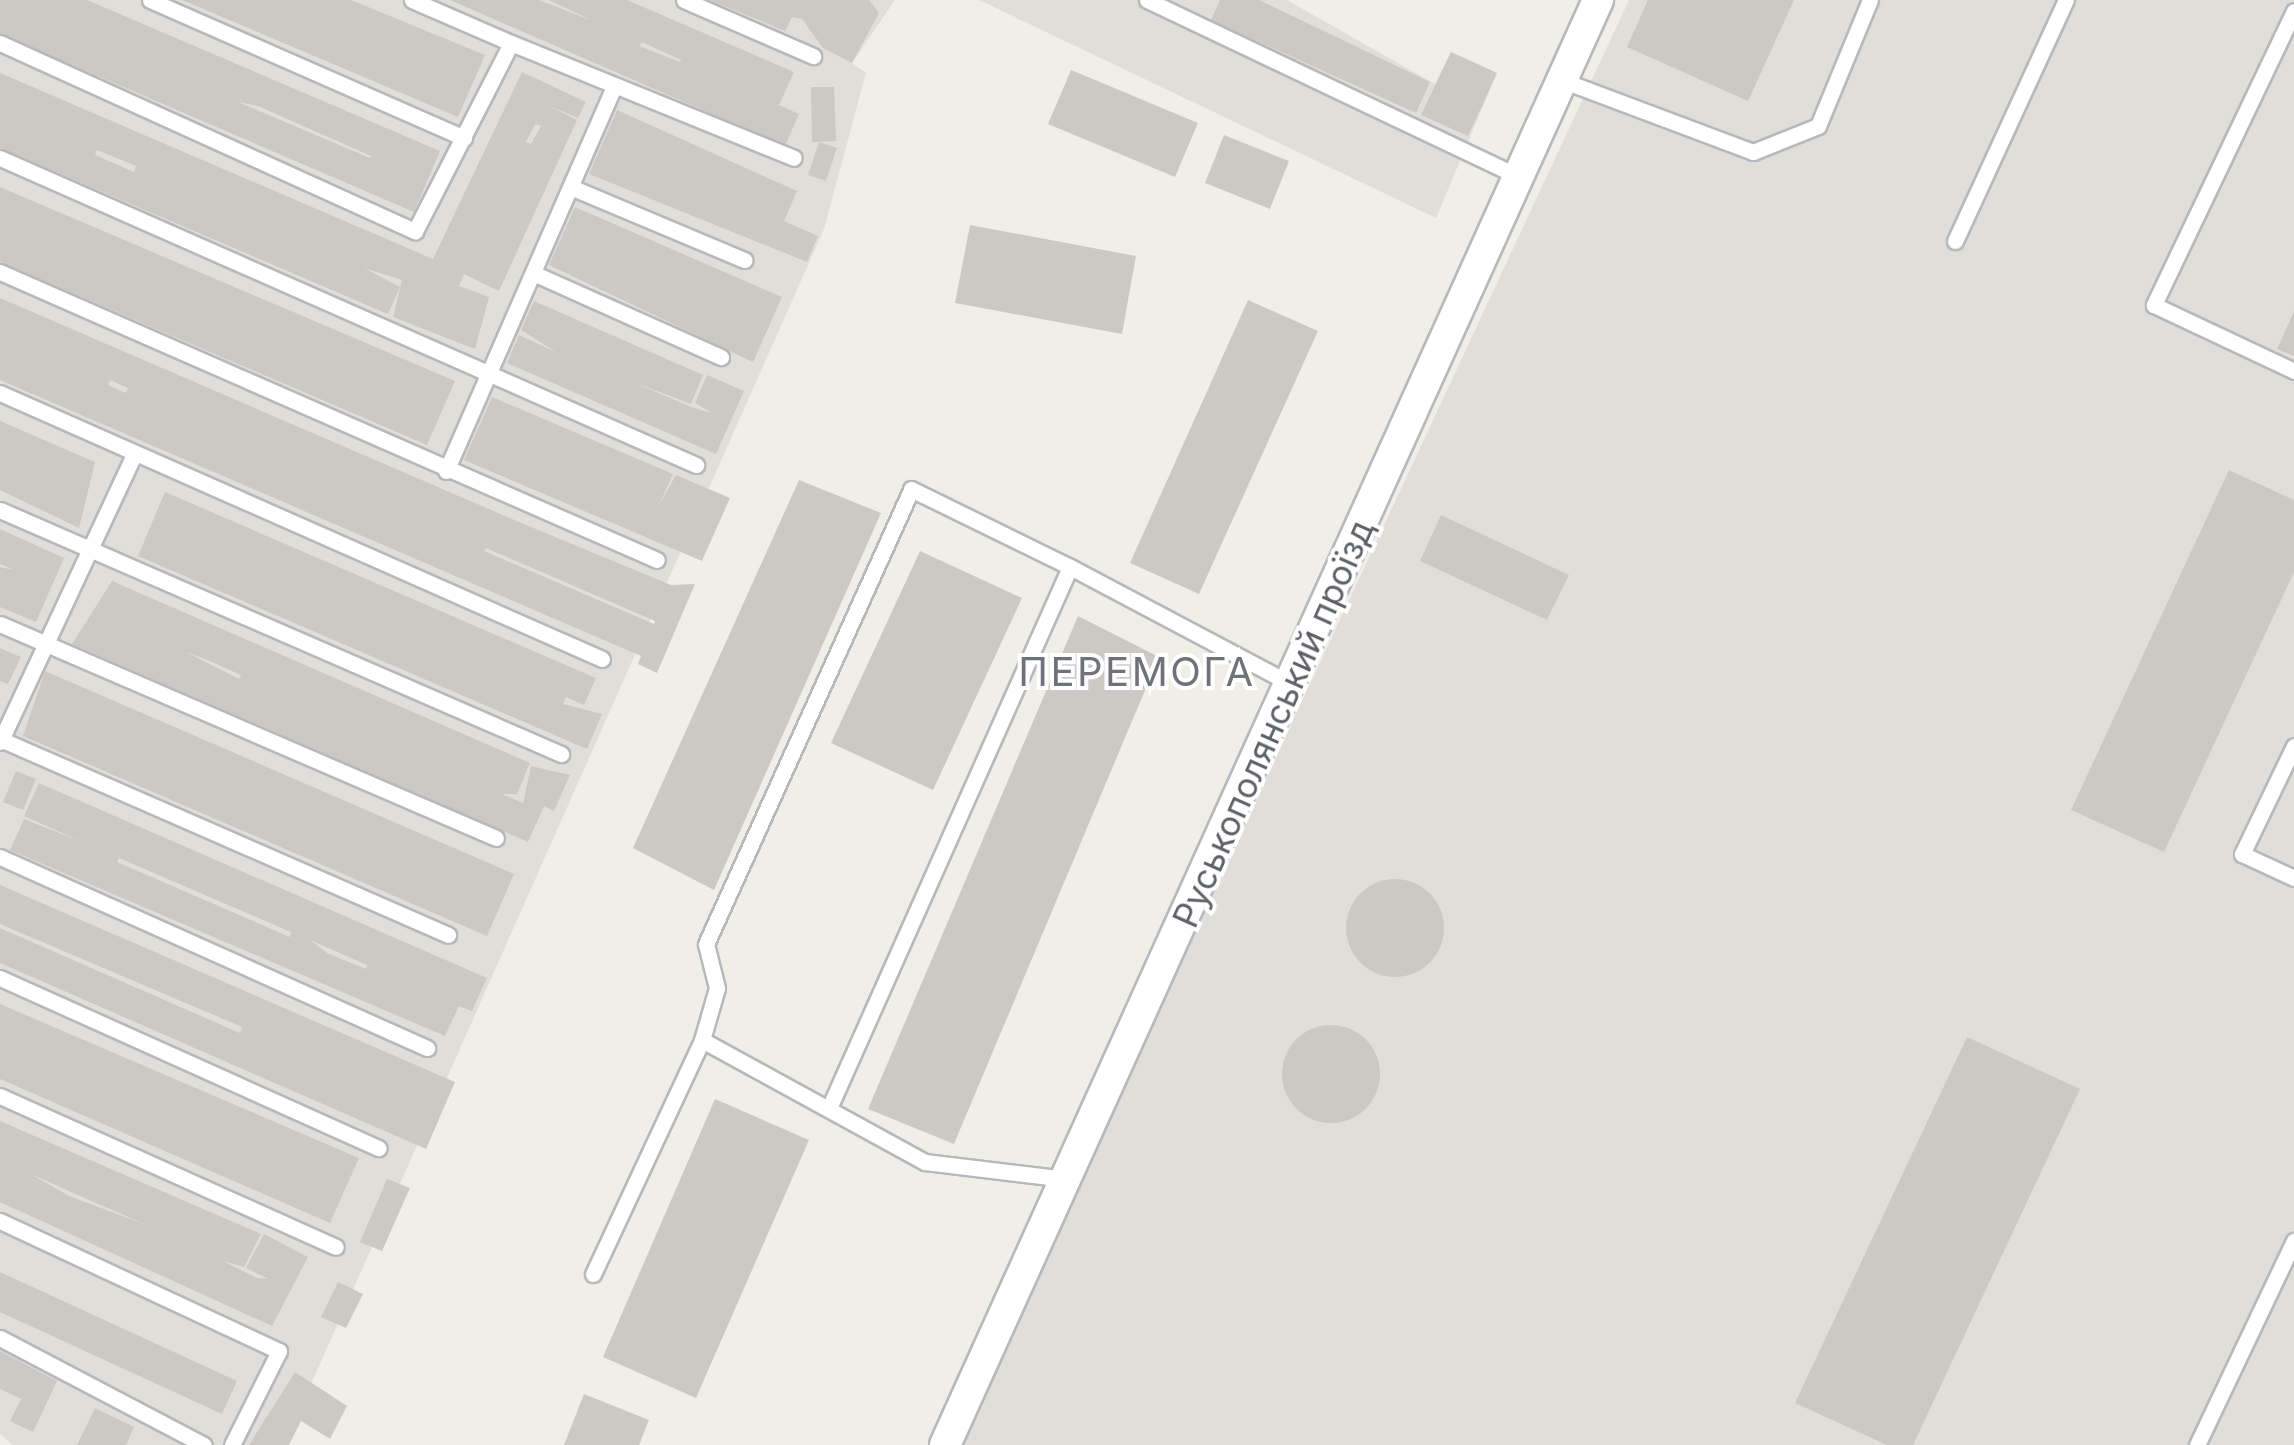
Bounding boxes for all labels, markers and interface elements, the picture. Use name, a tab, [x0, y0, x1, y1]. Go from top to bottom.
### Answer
street label: Руськополянський проїзд	[1164, 512, 1382, 934]
district label: ПЕРЕМОГА	[1018, 648, 1256, 696]

